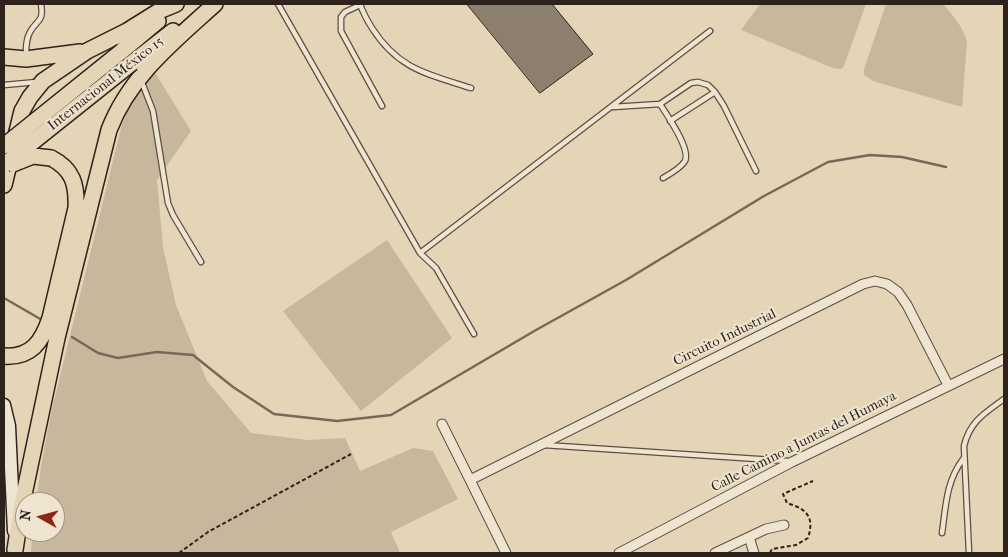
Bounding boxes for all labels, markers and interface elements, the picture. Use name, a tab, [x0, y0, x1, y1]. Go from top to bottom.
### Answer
street label: Internacional México 15	[45, 33, 167, 135]
street label: Circuito Industrial	[671, 306, 779, 370]
street label: Calle Camino a Juntas del Humaya	[709, 388, 899, 496]
north arrow	[15, 492, 65, 542]
text: N	[17, 509, 35, 522]

